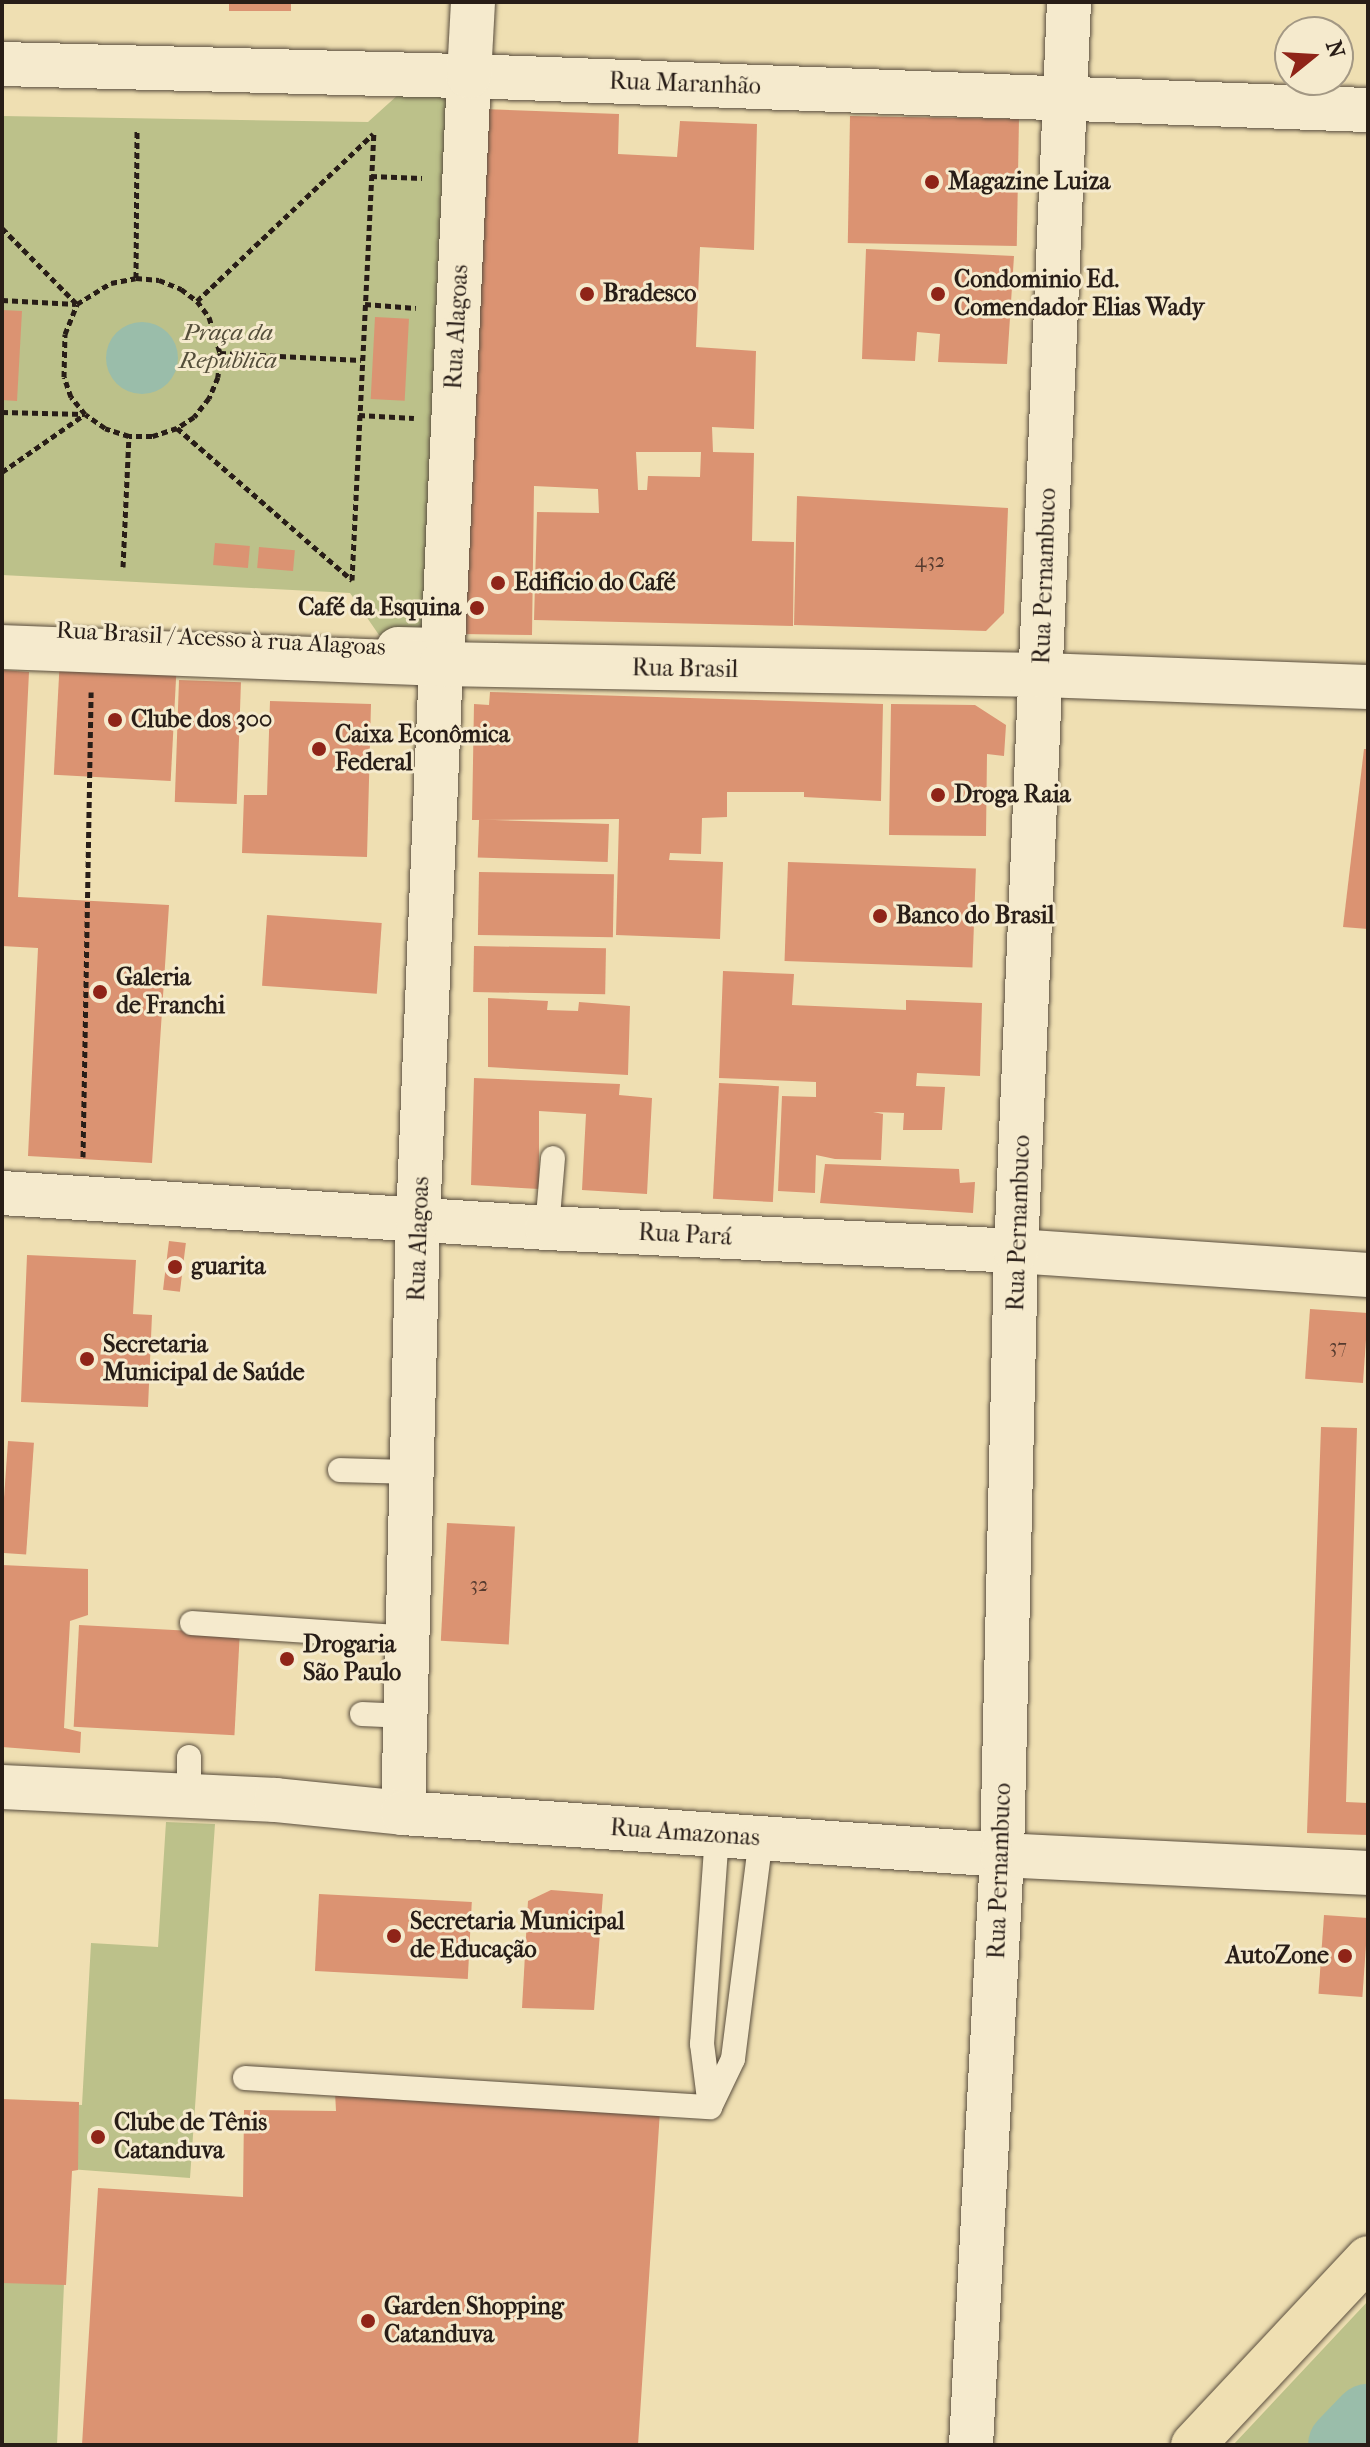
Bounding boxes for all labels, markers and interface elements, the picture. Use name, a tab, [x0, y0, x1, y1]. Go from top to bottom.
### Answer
north arrow	[1274, 16, 1354, 96]
text: N	[1320, 37, 1350, 61]
street label: Rua Maranhão	[609, 67, 761, 101]
place label: Magazine Luiza	[948, 168, 1110, 196]
marker: Magazine Luiza	[923, 173, 941, 191]
street label: Rua Alagoas	[439, 264, 475, 390]
place label: Condominio Ed. Comendador Elias Wady	[954, 266, 1204, 322]
place label: Bradesco	[603, 280, 696, 308]
marker: Bradesco	[578, 285, 596, 303]
marker: Condominio Ed. Comendador Elias Wady	[929, 285, 947, 303]
park label: Praça da Republica	[179, 319, 277, 375]
street label: Rua Pernambuco	[1028, 487, 1062, 665]
house number: 432	[915, 548, 945, 572]
place label: Edifício do Café	[514, 569, 676, 597]
marker: Edifício do Café	[489, 574, 507, 592]
place label: Café da Esquina	[298, 594, 461, 622]
marker: Café da Esquina	[468, 599, 486, 617]
street label: Rua Brasil / Acesso à rua Alagoas	[55, 616, 387, 662]
street label: Rua Brasil	[632, 654, 738, 684]
place label: Clube dos 300	[131, 706, 272, 734]
marker: Clube dos 300	[106, 711, 124, 729]
place label: Caixa Econômica Federal	[335, 721, 510, 777]
marker: Caixa Econômica Federal	[310, 740, 328, 758]
place label: Droga Raia	[954, 781, 1071, 809]
marker: Droga Raia	[929, 786, 947, 804]
place label: Banco do Brasil	[896, 902, 1054, 930]
marker: Banco do Brasil	[871, 907, 889, 925]
place label: Galeria de Franchi	[116, 964, 225, 1020]
marker: Galeria de Franchi	[91, 983, 109, 1001]
street label: Rua Pernambuco	[1002, 1134, 1036, 1312]
street label: Rua Alagoas	[402, 1176, 436, 1302]
street label: Rua Pará	[638, 1218, 732, 1252]
place label: guarita	[191, 1253, 266, 1281]
marker: guarita	[166, 1258, 184, 1276]
place label: Secretaria Municipal de Saúde	[103, 1331, 305, 1387]
house number: 37	[1329, 1334, 1347, 1358]
marker: Secretaria Municipal de Saúde	[78, 1350, 96, 1368]
house number: 32	[470, 1572, 488, 1596]
place label: Drogaria São Paulo	[303, 1631, 401, 1687]
marker: Drogaria São Paulo	[278, 1650, 296, 1668]
street label: Rua Pernambuco	[983, 1782, 1017, 1960]
street label: Rua Amazonas	[609, 1813, 761, 1853]
place label: Secretaria Municipal de Educação	[410, 1908, 625, 1964]
marker: Secretaria Municipal de Educação	[385, 1927, 403, 1945]
place label: AutoZone	[1226, 1942, 1329, 1970]
marker: AutoZone	[1336, 1947, 1354, 1965]
place label: Clube de Tênis Catanduva	[114, 2109, 267, 2165]
marker: Clube de Tênis Catanduva	[89, 2128, 107, 2146]
place label: Garden Shopping Catanduva	[384, 2293, 564, 2349]
marker: Garden Shopping Catanduva	[359, 2312, 377, 2330]

